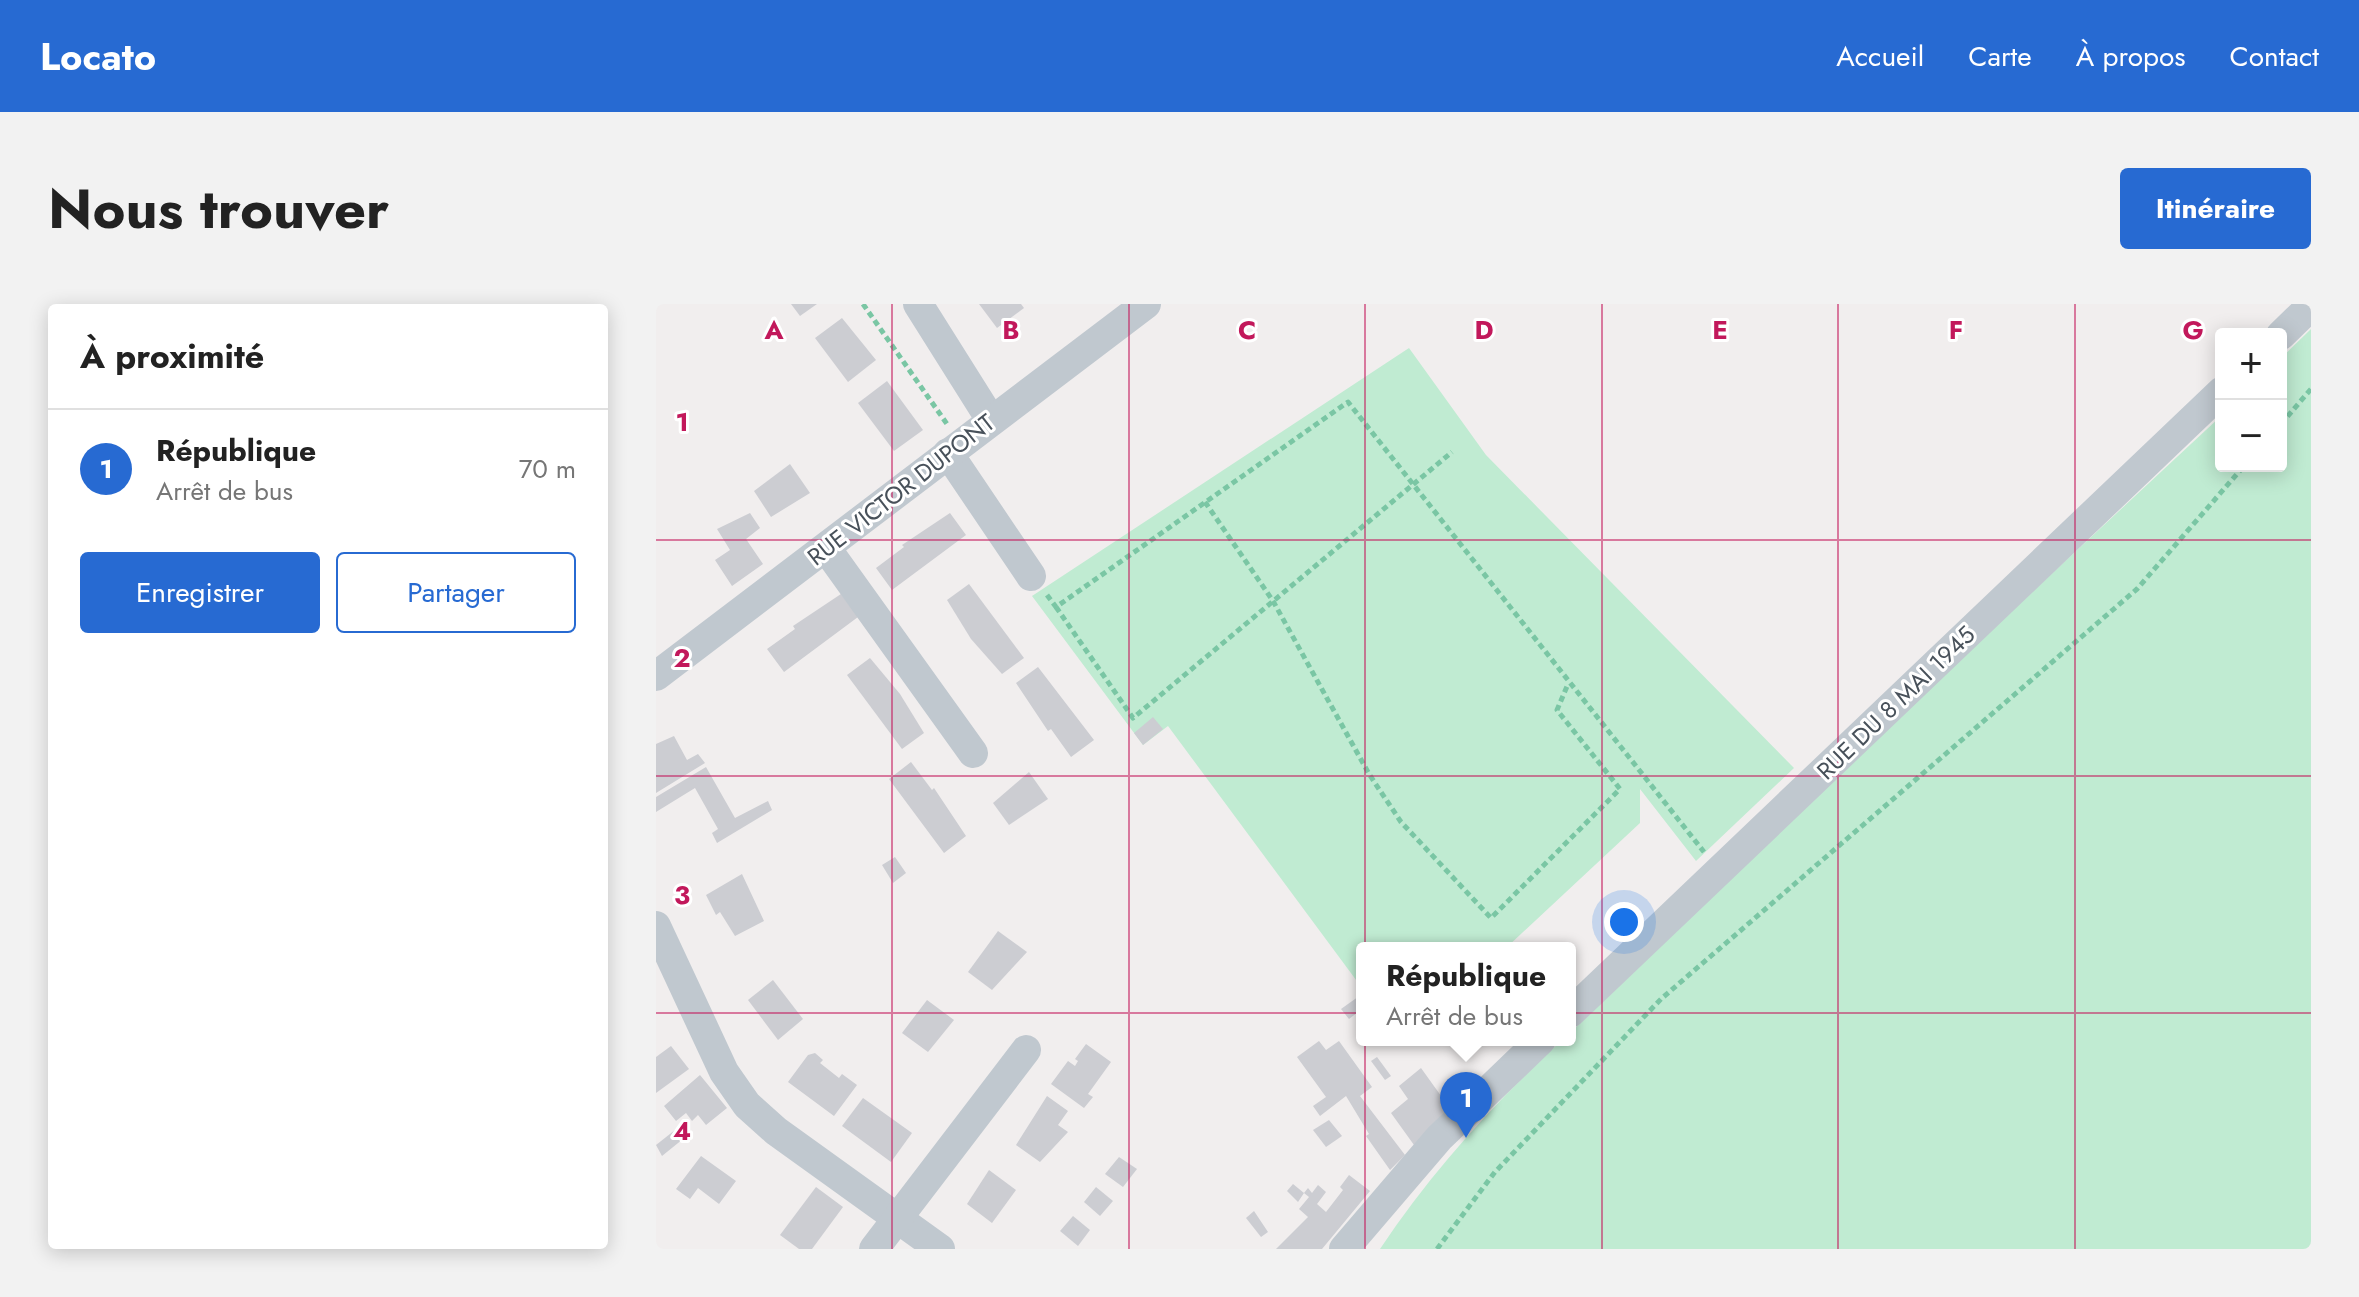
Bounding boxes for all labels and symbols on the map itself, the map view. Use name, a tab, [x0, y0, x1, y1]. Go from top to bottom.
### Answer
text: A	[763, 311, 784, 349]
text: B	[1002, 311, 1020, 349]
text: C	[1238, 311, 1256, 349]
text: D	[1474, 311, 1494, 349]
text: E	[1712, 311, 1728, 349]
text: F	[1949, 311, 1963, 349]
text: G	[2182, 311, 2204, 349]
text: 1	[675, 403, 689, 441]
street label: RUE VICTOR DUPONT	[800, 405, 1002, 574]
street label: RUE DU 8 MAI 1945	[1809, 618, 1983, 788]
text: 2	[673, 639, 691, 677]
text: 3	[674, 876, 690, 914]
your location	[1604, 902, 1644, 942]
pin: 1	[1440, 1072, 1492, 1138]
text: 4	[673, 1112, 691, 1150]

